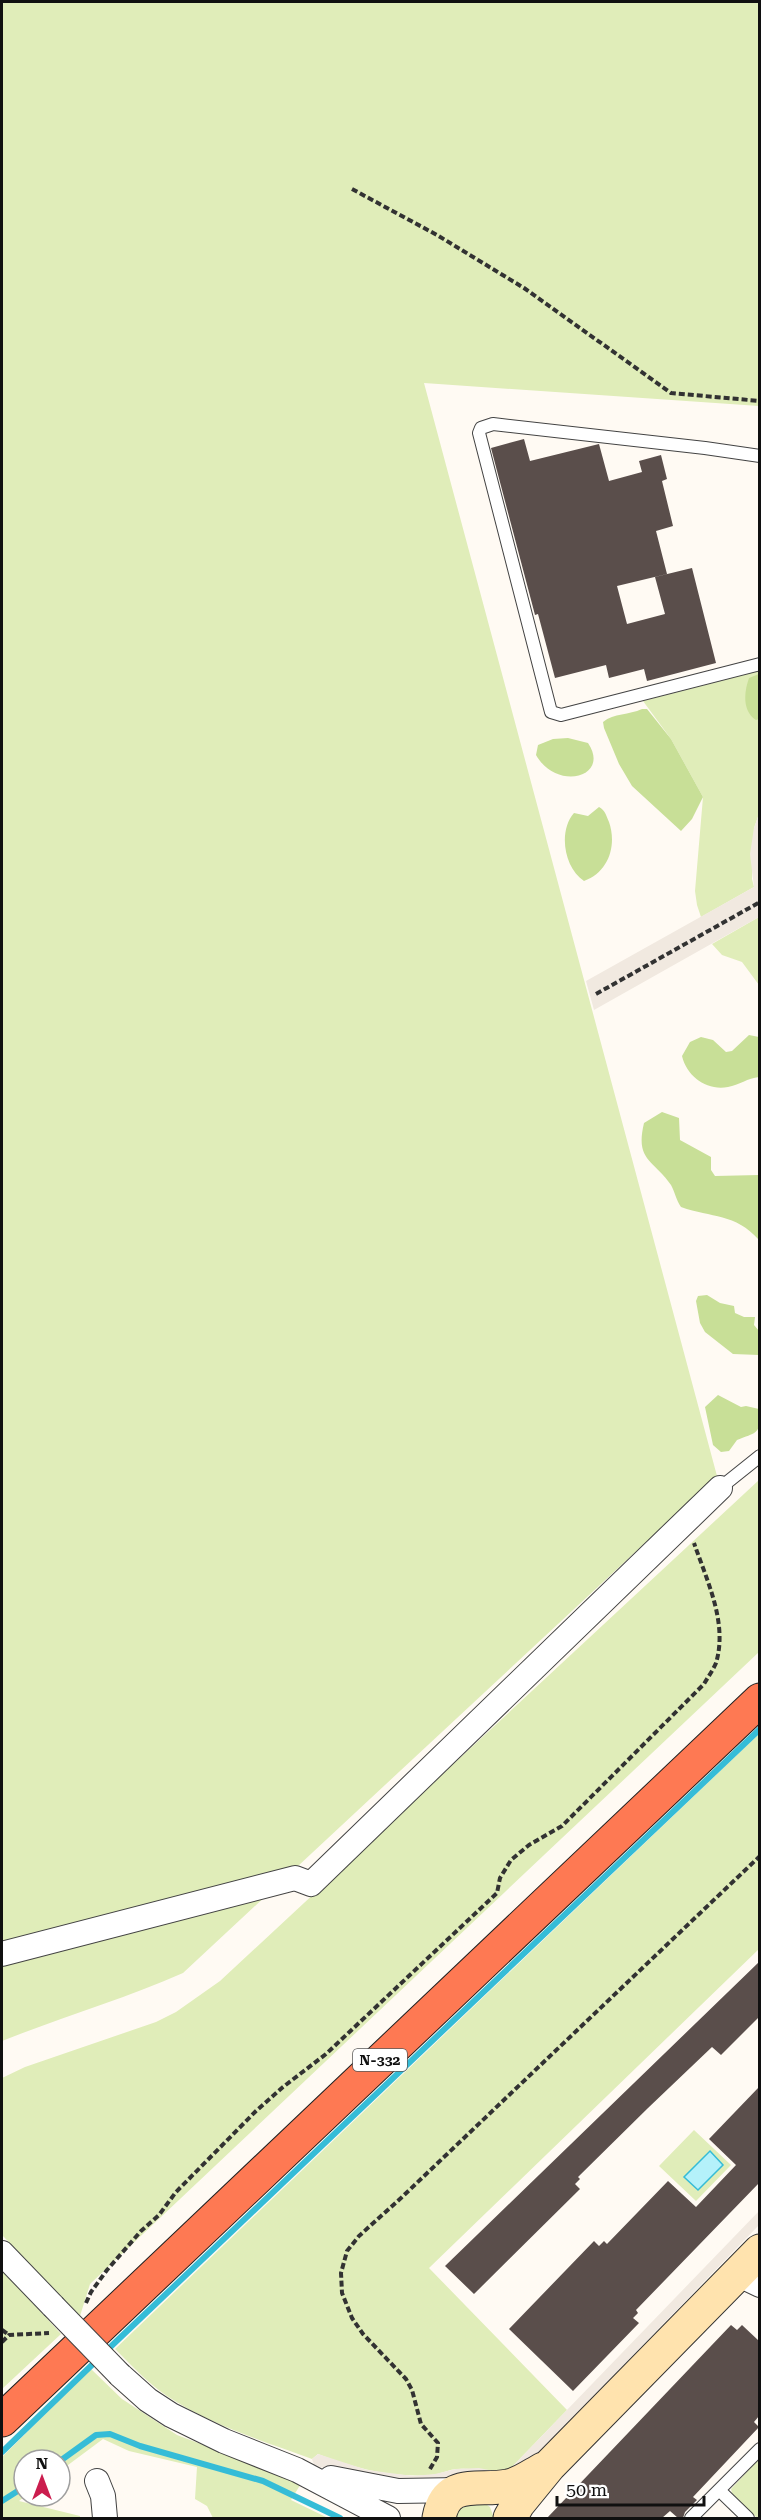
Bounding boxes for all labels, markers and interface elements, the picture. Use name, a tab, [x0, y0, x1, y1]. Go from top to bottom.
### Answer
road number: N-332	[353, 2049, 407, 2071]
north arrow	[12, 2448, 72, 2508]
text: N	[36, 2454, 48, 2473]
scale bar	[557, 2469, 704, 2507]
text: 50 m	[566, 2479, 607, 2500]

